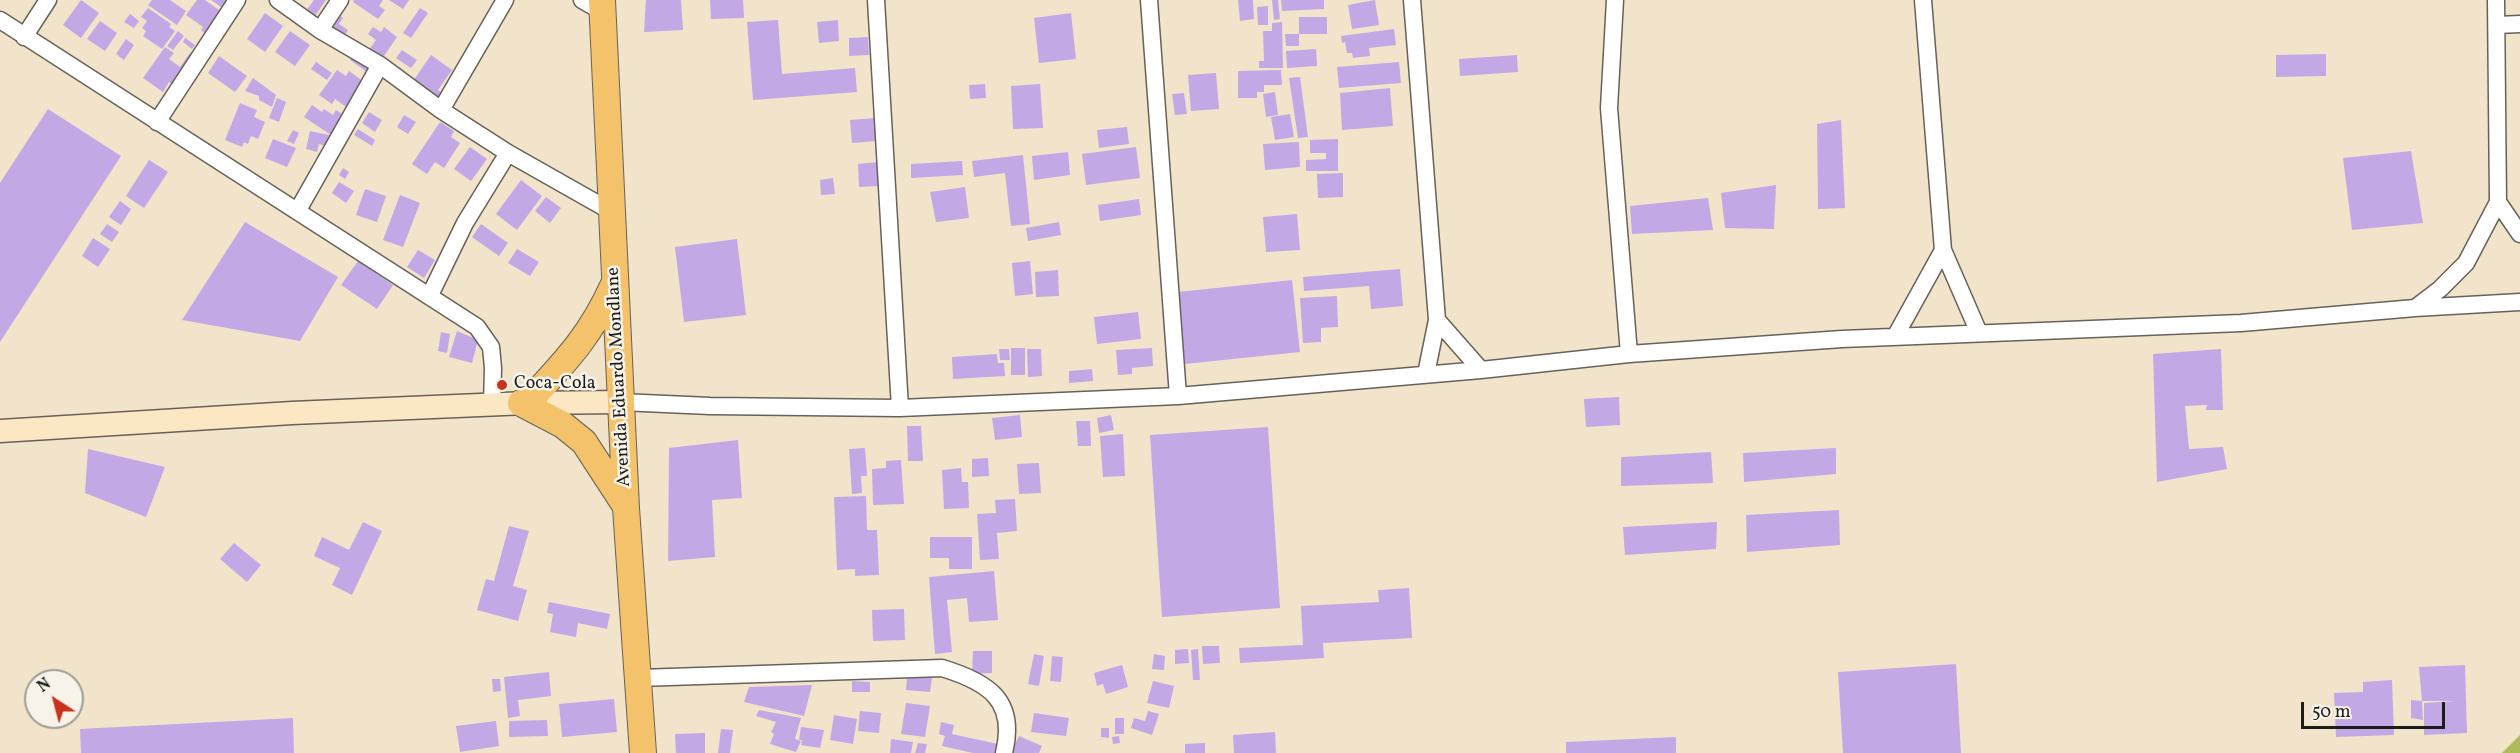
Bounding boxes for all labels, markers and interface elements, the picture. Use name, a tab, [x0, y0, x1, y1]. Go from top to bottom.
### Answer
street label: Avenida Eduardo Mondlane	[603, 267, 637, 487]
place label: Coca-Cola	[514, 374, 596, 396]
marker: Coca-Cola	[495, 378, 509, 392]
north arrow	[24, 669, 84, 729]
text: N	[33, 674, 56, 698]
scale bar	[2304, 690, 2448, 728]
text: 50 m	[2312, 700, 2351, 725]

